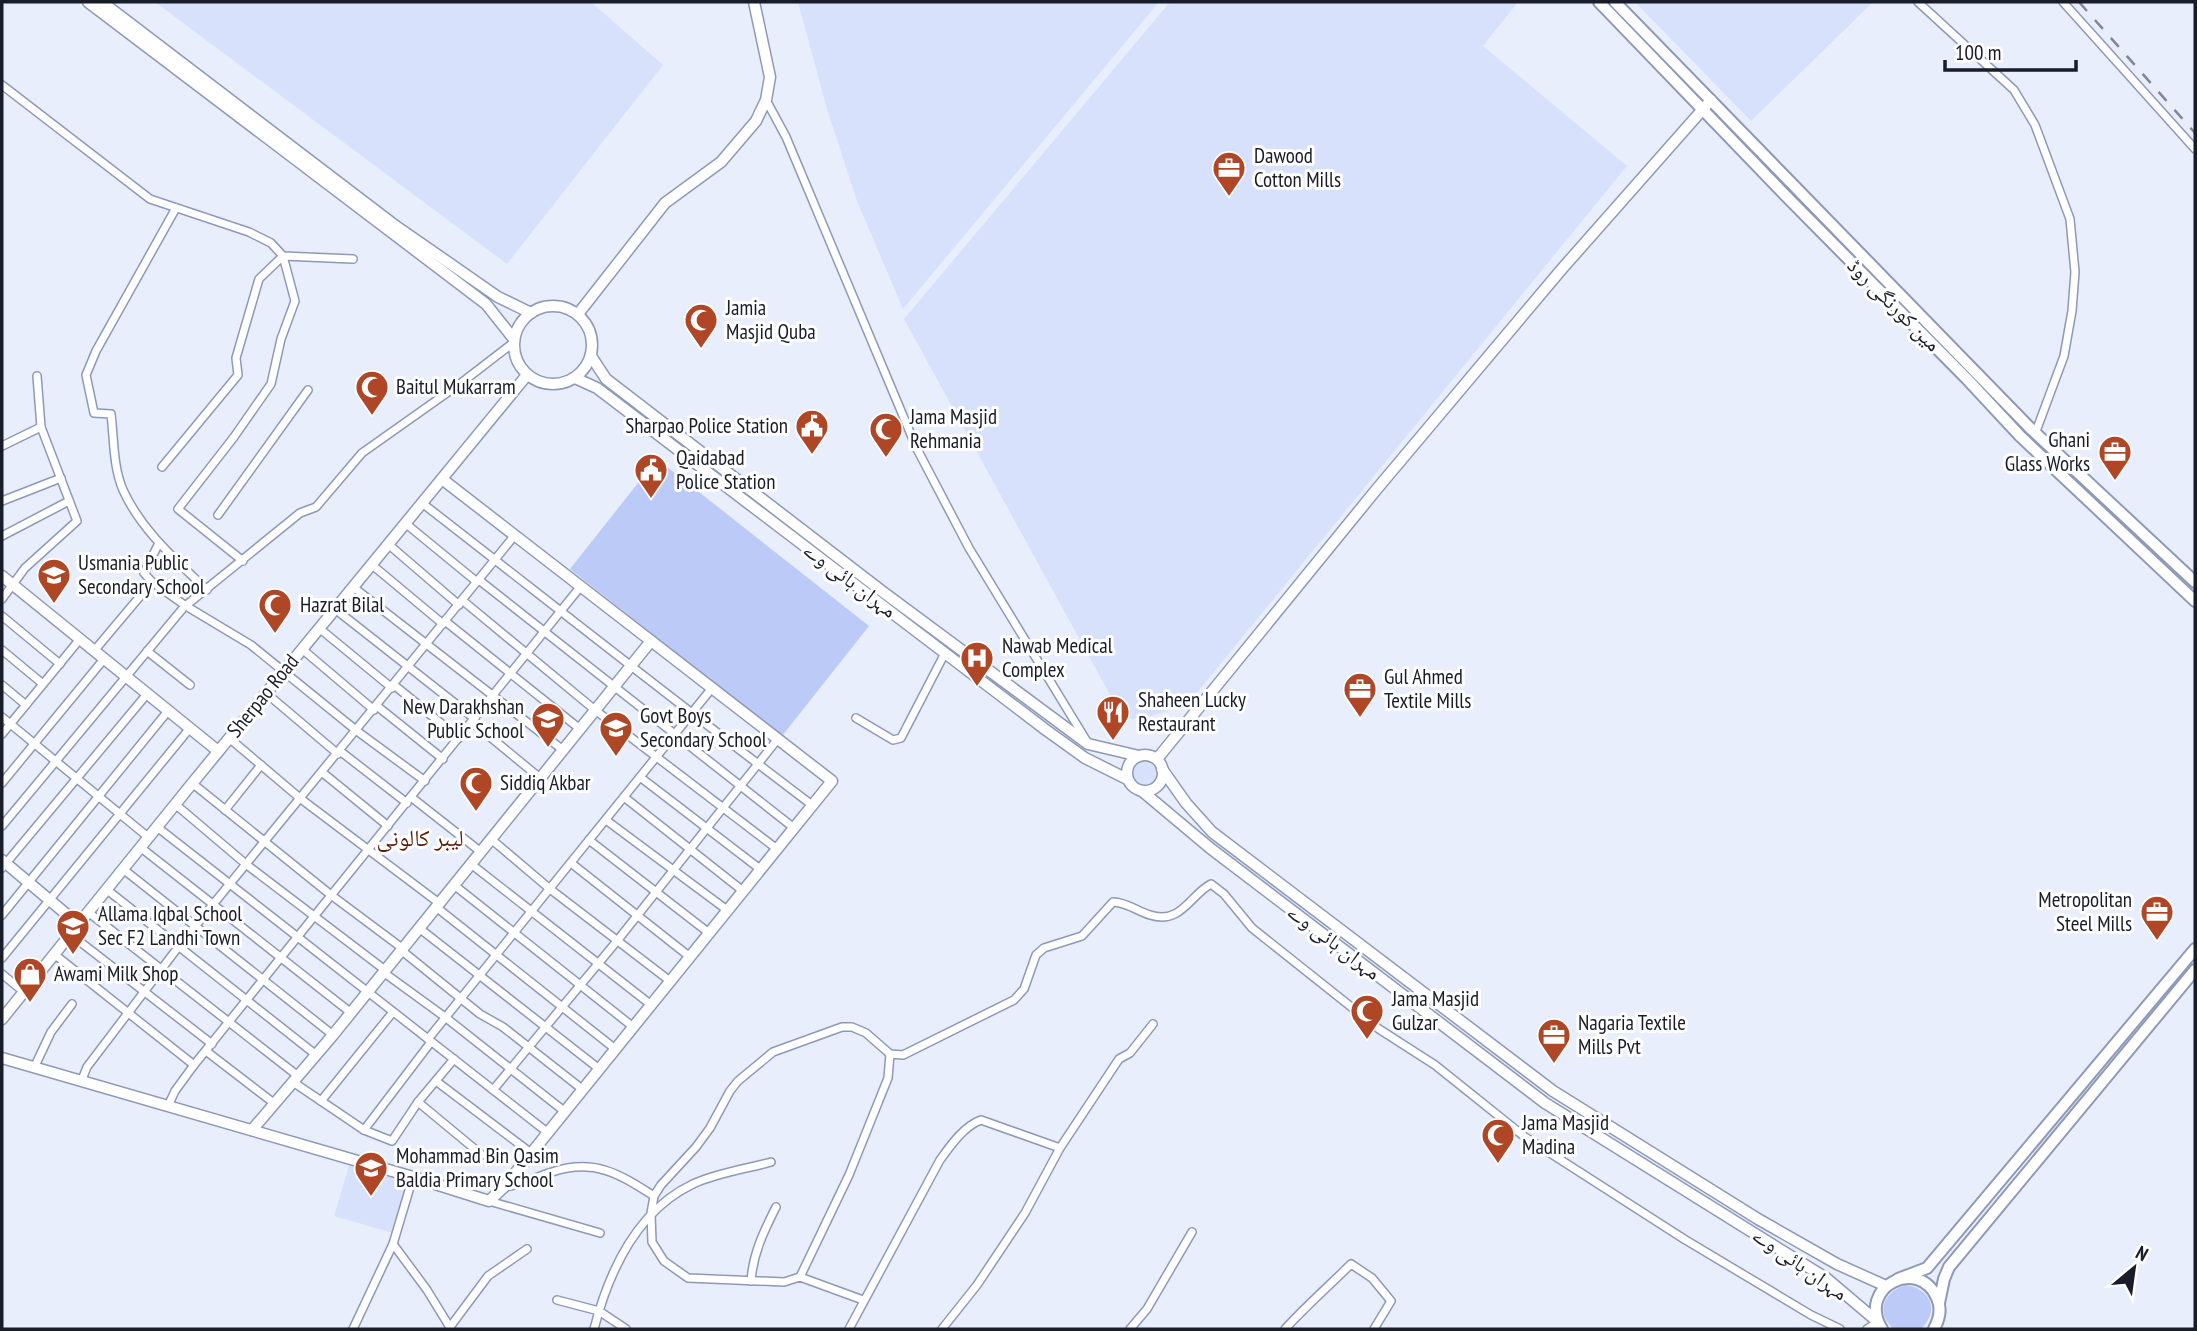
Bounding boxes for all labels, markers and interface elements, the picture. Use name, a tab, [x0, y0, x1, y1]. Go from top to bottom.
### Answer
scale bar	[1945, 28, 2076, 72]
text: 100 m	[1955, 39, 2001, 66]
place label: Dawood Cotton Mills	[1254, 142, 1341, 193]
office icon: Dawood Cotton Mills	[1210, 149, 1248, 198]
street label: مین کورنگی روڈ	[1842, 252, 1947, 357]
place label: Jamia Masjid Quba	[725, 294, 816, 345]
mosque icon: Jamia Masjid Quba	[682, 301, 720, 350]
mosque icon: Baitul Mukarram	[353, 368, 391, 417]
place label: Baitul Mukarram	[396, 373, 516, 400]
place label: Jama Masjid Rehmania	[909, 403, 997, 454]
public building icon: Sharpao Police Station	[793, 407, 831, 456]
mosque icon: Jama Masjid Rehmania	[867, 410, 905, 459]
place label: Sharpao Police Station	[625, 412, 788, 439]
place label: Ghani Glass Works	[2005, 426, 2090, 477]
office icon: Ghani Glass Works	[2096, 433, 2134, 482]
place label: Qaidabad Police Station	[676, 444, 775, 495]
public building icon: Qaidabad Police Station	[632, 451, 670, 500]
street label: مہران ہائی وے	[798, 536, 902, 623]
place label: Usmania Public Secondary School	[78, 549, 205, 600]
school or university icon: Usmania Public Secondary School	[35, 556, 73, 605]
mosque icon: Hazrat Bilal	[256, 586, 294, 635]
place label: Hazrat Bilal	[300, 591, 384, 618]
place label: Nawab Medical Complex	[1002, 632, 1113, 683]
hospital icon: Nawab Medical Complex	[958, 639, 996, 688]
street label: Sherpao Road	[221, 649, 304, 743]
place label: Gul Ahmed Textile Mills	[1384, 663, 1471, 714]
office icon: Gul Ahmed Textile Mills	[1341, 670, 1379, 719]
place label: Shaheen Lucky Restaurant	[1138, 686, 1246, 737]
place label: New Darakhshan Public School	[403, 693, 524, 744]
restaurant icon: Shaheen Lucky Restaurant	[1094, 693, 1132, 742]
school or university icon: New Darakhshan Public School	[529, 700, 567, 749]
place label: Govt Boys Secondary School	[640, 702, 767, 753]
school or university icon: Govt Boys Secondary School	[597, 709, 635, 758]
mosque icon: Siddiq Akbar	[457, 764, 495, 813]
place label: Siddiq Akbar	[500, 769, 591, 796]
district label: لیبر کالونی	[376, 823, 464, 852]
place label: Metropolitan Steel Mills	[2038, 886, 2132, 937]
office icon: Metropolitan Steel Mills	[2138, 893, 2176, 942]
street label: مہران ہائی وے	[1282, 898, 1386, 985]
place label: Allama Iqbal School Sec F2 Landhi Town	[98, 900, 242, 951]
school or university icon: Allama Iqbal School Sec F2 Landhi Town	[54, 907, 92, 956]
shop icon: Awami Milk Shop	[11, 955, 49, 1004]
place label: Awami Milk Shop	[54, 960, 178, 987]
place label: Jama Masjid Gulzar	[1391, 985, 1479, 1036]
mosque icon: Jama Masjid Gulzar	[1348, 992, 1386, 1041]
place label: Nagaria Textile Mills Pvt	[1578, 1009, 1686, 1060]
office icon: Nagaria Textile Mills Pvt	[1535, 1016, 1573, 1065]
place label: Jama Masjid Madina	[1521, 1109, 1609, 1160]
mosque icon: Jama Masjid Madina	[1479, 1116, 1517, 1165]
place label: Mohammad Bin Qasim Baldia Primary School	[396, 1142, 559, 1193]
school or university icon: Mohammad Bin Qasim Baldia Primary School	[352, 1149, 390, 1198]
street label: مہران ہائی وے	[1748, 1221, 1853, 1306]
north arrow	[2099, 1233, 2169, 1303]
text: N	[2132, 1240, 2153, 1266]

